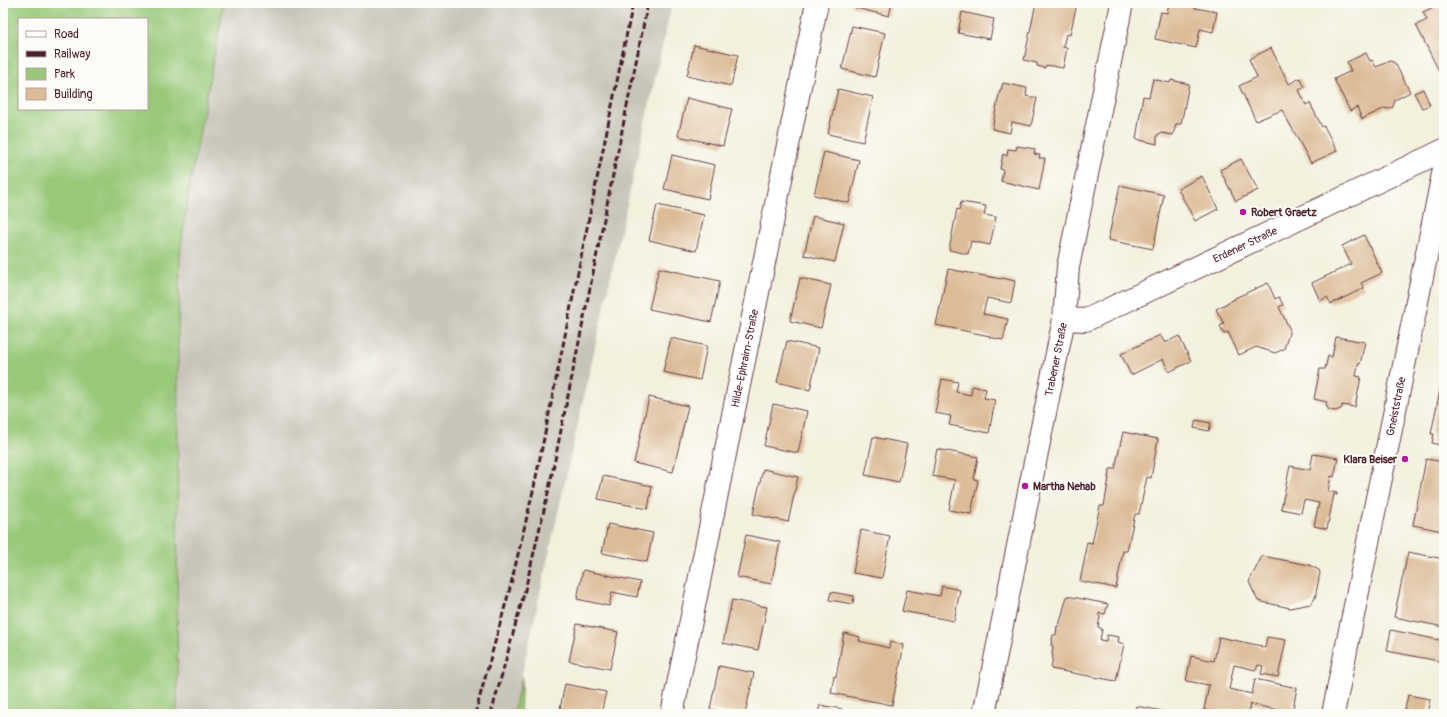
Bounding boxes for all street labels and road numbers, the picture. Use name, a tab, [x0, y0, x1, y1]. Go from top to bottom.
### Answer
street label: Erdener Straße	[1211, 224, 1280, 266]
street label: Hilde-Ephraim-Straße	[729, 308, 761, 409]
street label: Trabener Straße	[1043, 321, 1070, 397]
street label: Gneiststraße	[1384, 375, 1409, 437]

